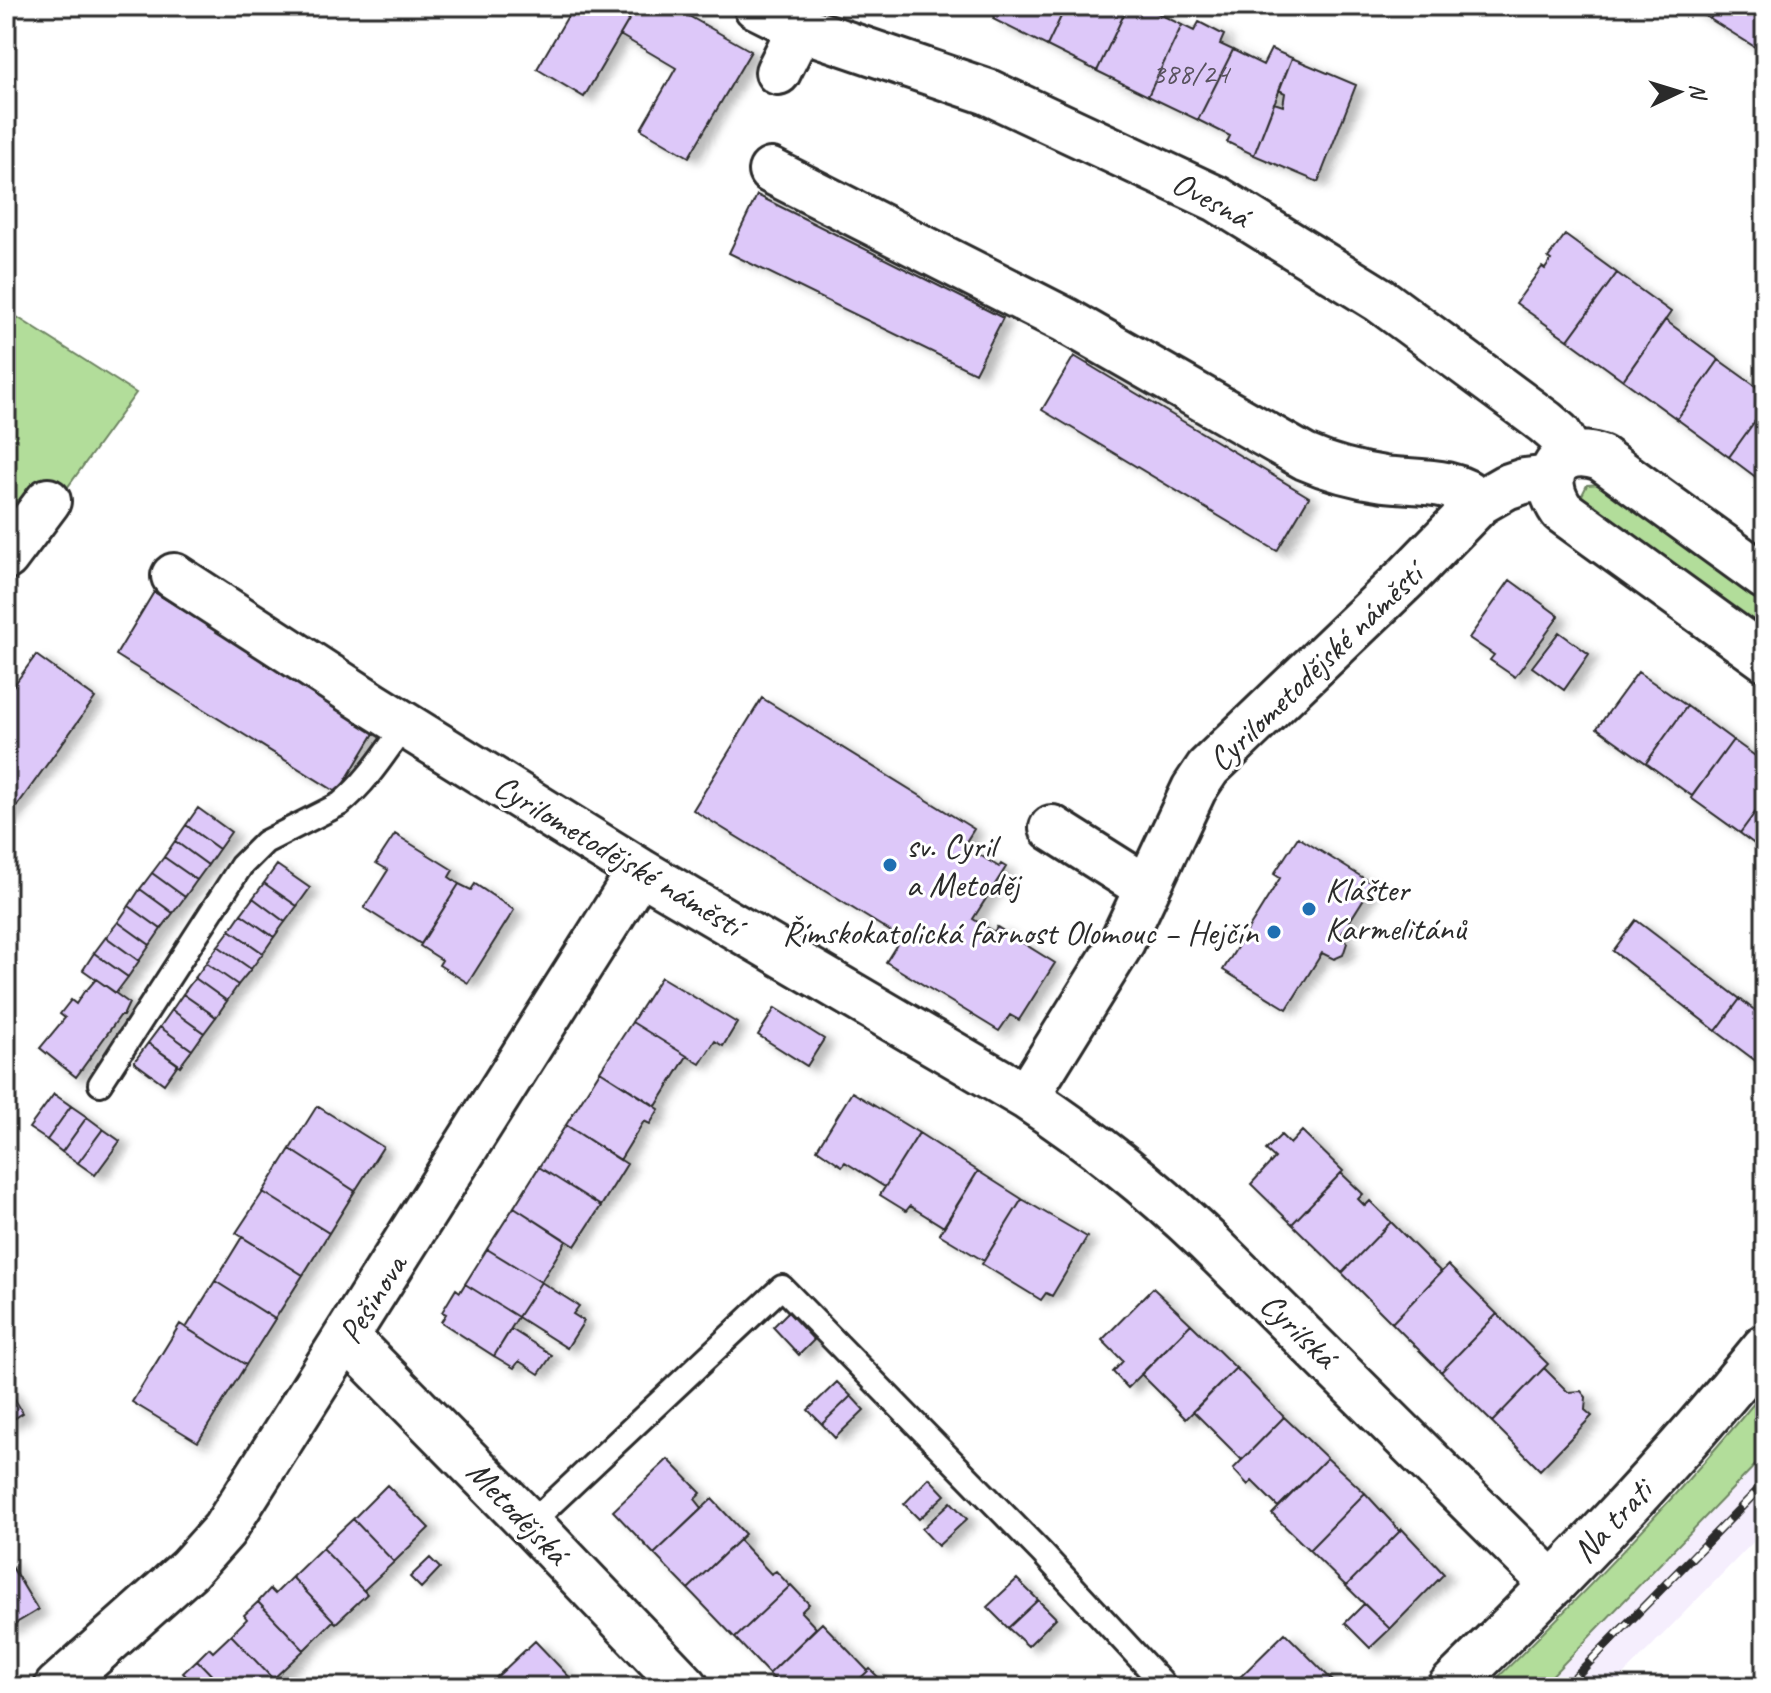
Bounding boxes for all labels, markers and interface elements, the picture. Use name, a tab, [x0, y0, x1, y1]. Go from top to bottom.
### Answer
north arrow	[1639, 52, 1719, 132]
house number: 388/24	[1151, 54, 1231, 92]
text: N	[1684, 83, 1713, 102]
street label: Ovesná	[1165, 161, 1260, 239]
street label: Cyrilometodějské náměstí	[1199, 549, 1436, 780]
street label: Cyrilometodějské náměstí	[486, 764, 755, 949]
place label: sv. Cyril a Metoděj	[906, 824, 1023, 906]
marker: sv. Cyril a Metoděj	[881, 856, 899, 874]
place label: Klášter Karmelitánů	[1325, 868, 1468, 950]
marker: Klášter Karmelitánů	[1300, 900, 1318, 918]
place label: Římskokatolická farnost Olomouc – Hejčín	[782, 911, 1260, 954]
marker: Římskokatolická farnost Olomouc – Hejčín	[1265, 923, 1283, 941]
street label: Pešinova	[328, 1244, 417, 1351]
street label: Cyrilská	[1251, 1283, 1349, 1379]
street label: Metodějská	[458, 1451, 580, 1576]
street label: Na trati	[1563, 1467, 1664, 1572]

